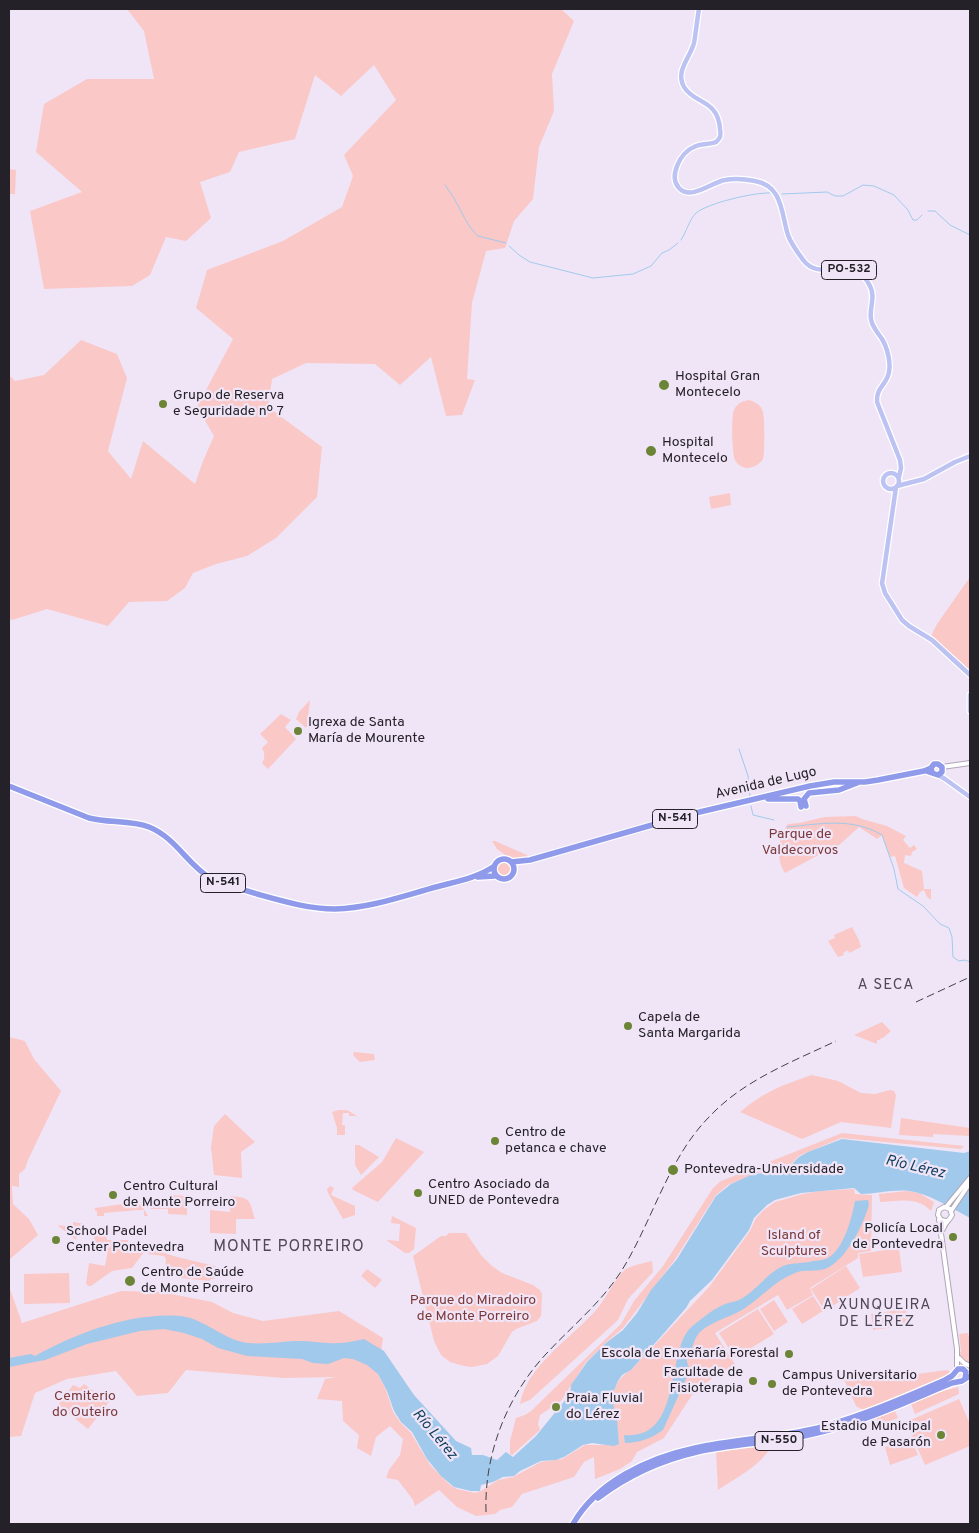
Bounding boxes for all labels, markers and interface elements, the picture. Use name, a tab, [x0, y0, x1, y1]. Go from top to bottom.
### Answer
road number: PO-532	[822, 260, 876, 280]
place label: Hospital Gran Montecelo	[675, 369, 760, 402]
marker: Hospital Gran Montecelo	[657, 378, 671, 392]
place label: Grupo de Reserva e Seguridade nº 7	[173, 388, 284, 421]
marker: Grupo de Reserva e Seguridade nº 7	[157, 398, 169, 410]
place label: Hospital Montecelo	[662, 435, 728, 468]
marker: Hospital Montecelo	[644, 444, 658, 458]
place label: Igrexa de Santa María de Mourente	[308, 715, 425, 748]
marker: Igrexa de Santa María de Mourente	[292, 725, 304, 737]
street label: Avenida de Lugo	[714, 764, 818, 804]
road number: N-541	[652, 810, 698, 829]
park label: Parque de Valdecorvos	[762, 827, 838, 860]
road number: N-541	[200, 874, 246, 892]
district label: A SECA	[857, 977, 915, 995]
place label: Capela de Santa Margarida	[638, 1010, 741, 1042]
marker: Capela de Santa Margarida	[622, 1020, 634, 1032]
place label: Centro de petanca e chave	[505, 1125, 607, 1158]
marker: Centro de petanca e chave	[489, 1135, 501, 1147]
water label: Río Lérez	[883, 1152, 947, 1184]
place label: Pontevedra-Universidade	[684, 1162, 844, 1178]
marker: Pontevedra-Universidade	[666, 1163, 680, 1177]
place label: Centro Asociado da UNED de Pontevedra	[428, 1177, 559, 1210]
place label: Centro Cultural de Monte Porreiro	[123, 1179, 235, 1212]
marker: Centro Asociado da UNED de Pontevedra	[412, 1187, 424, 1199]
marker: Centro Cultural de Monte Porreiro	[107, 1189, 119, 1201]
place label: Policía Local de Pontevedra	[852, 1221, 943, 1254]
place label: School Padel Center Pontevedra	[66, 1224, 184, 1256]
park label: Island of Sculptures	[761, 1228, 827, 1260]
marker: Policía Local de Pontevedra	[947, 1231, 959, 1243]
marker: School Padel Center Pontevedra	[50, 1234, 62, 1246]
district label: MONTE PORREIRO	[211, 1238, 367, 1258]
place label: Centro de Saúde de Monte Porreiro	[141, 1265, 253, 1298]
marker: Centro de Saúde de Monte Porreiro	[123, 1274, 137, 1288]
park label: Parque do Miradoiro de Monte Porreiro	[410, 1293, 536, 1325]
district label: A XUNQUEIRA DE LÉREZ	[821, 1297, 933, 1332]
place label: Escola de Enxeñaría Forestal	[601, 1346, 779, 1362]
marker: Escola de Enxeñaría Forestal	[783, 1348, 795, 1360]
place label: Facultade de Fisioterapia	[663, 1365, 743, 1398]
place label: Campus Universitario de Pontevedra	[782, 1368, 917, 1400]
marker: Facultade de Fisioterapia	[747, 1375, 759, 1387]
marker: Campus Universitario de Pontevedra	[766, 1378, 778, 1390]
park label: Cemiterio do Outeiro	[52, 1389, 118, 1421]
place label: Praia Fluvial do Lérez	[566, 1391, 643, 1424]
marker: Praia Fluvial do Lérez	[550, 1401, 562, 1413]
water label: Río Lérez	[408, 1406, 460, 1464]
place label: Estadio Municipal de Pasarón	[821, 1419, 931, 1451]
marker: Estadio Municipal de Pasarón	[935, 1429, 947, 1441]
road number: N-550	[755, 1432, 803, 1450]

